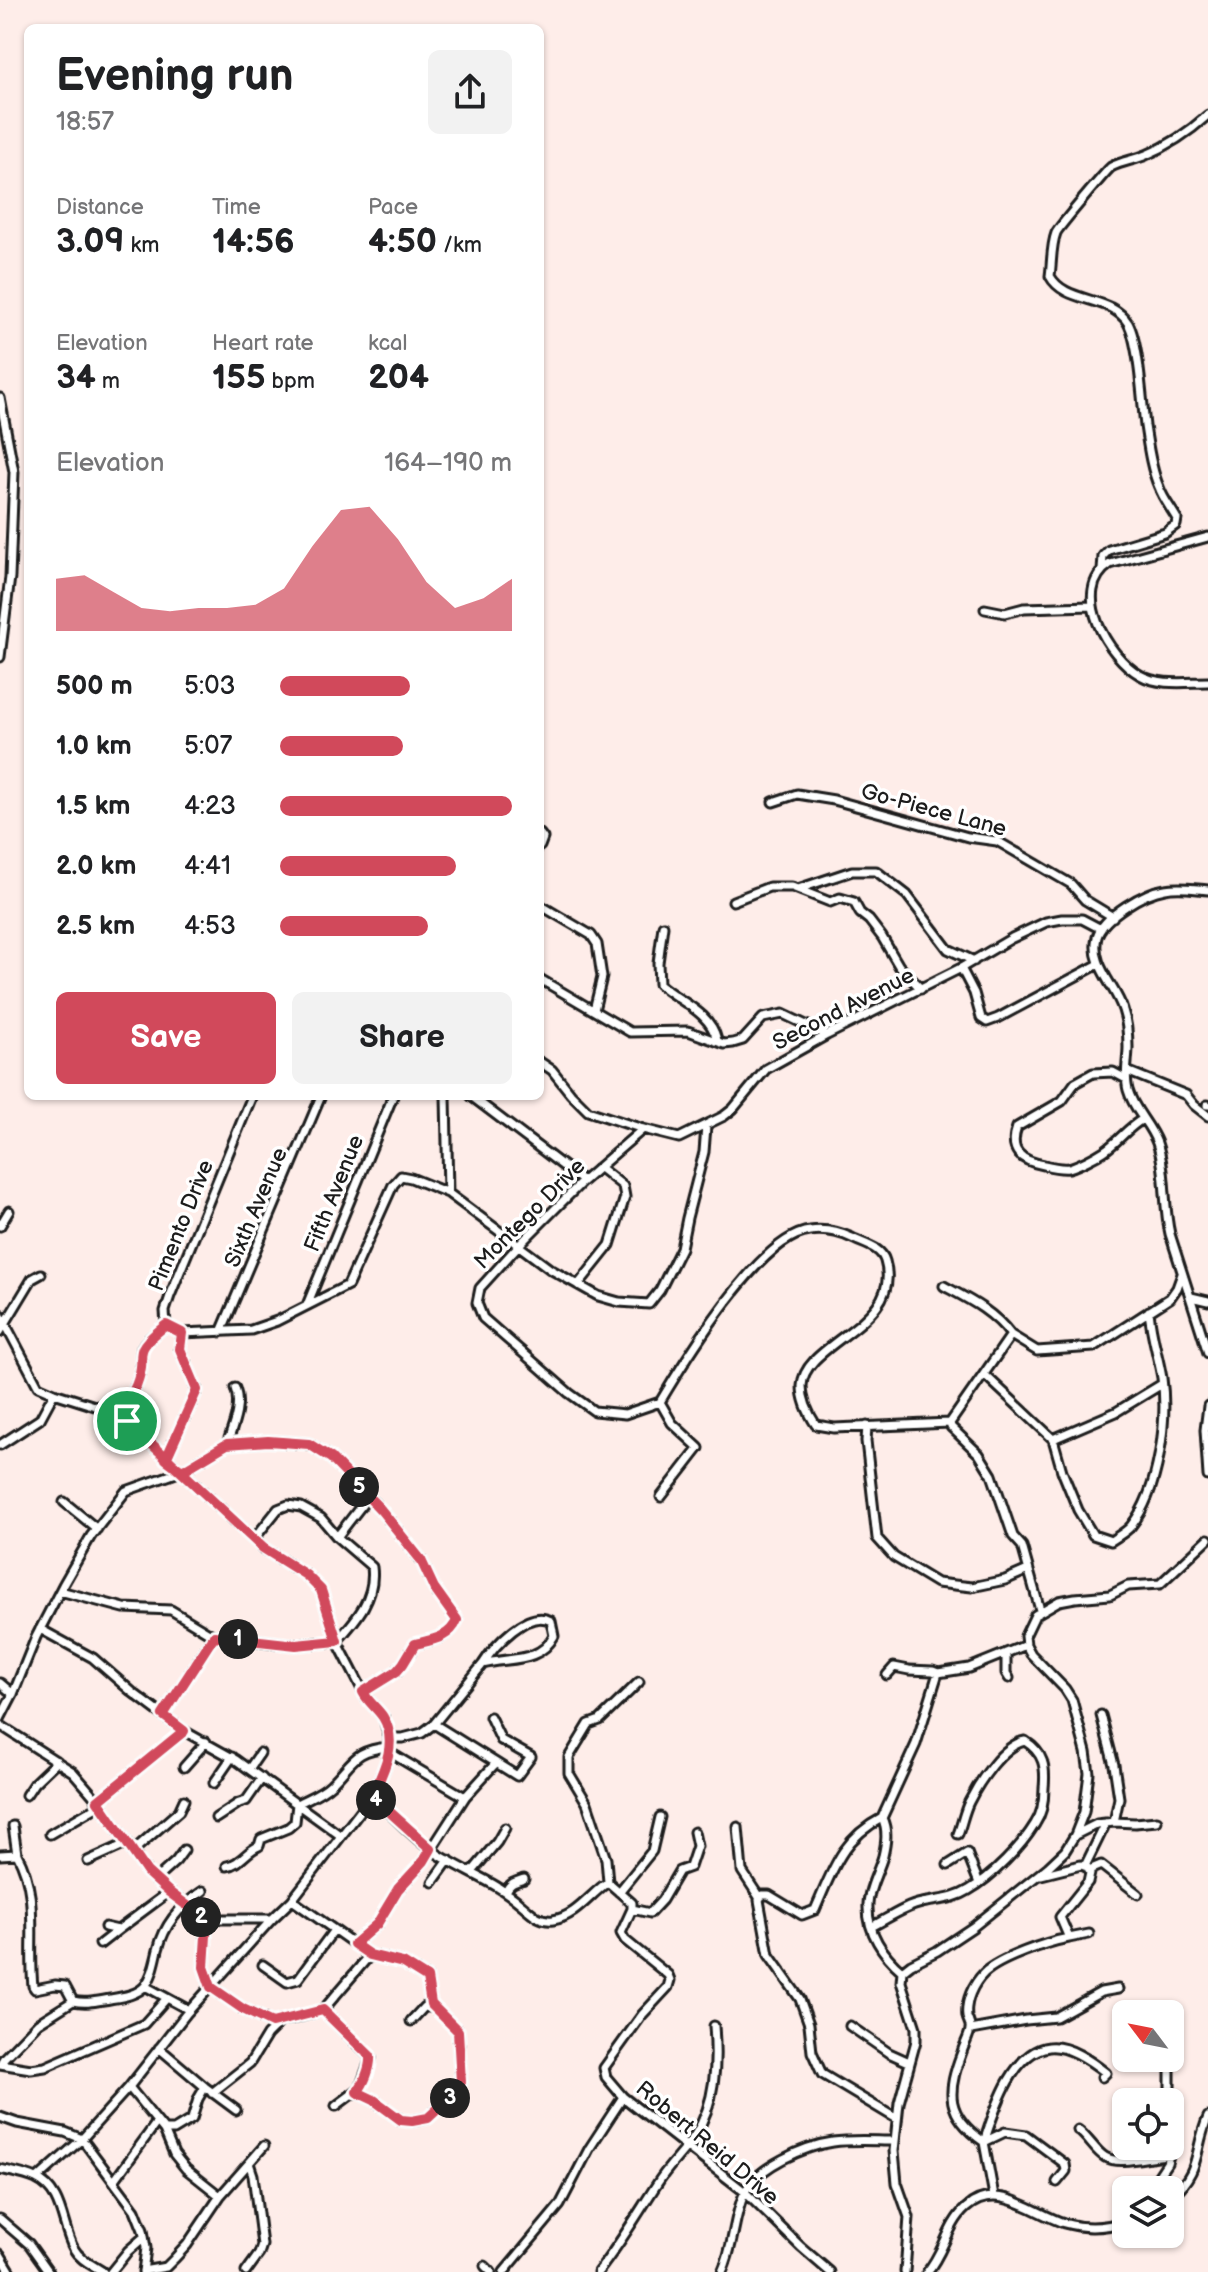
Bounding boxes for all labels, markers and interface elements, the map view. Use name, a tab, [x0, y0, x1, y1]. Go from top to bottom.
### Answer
text: Evening run	[56, 50, 293, 103]
button: share	[428, 50, 512, 134]
text: 18:57	[56, 107, 114, 138]
text: Distance	[56, 194, 144, 221]
text: Time	[212, 194, 261, 221]
text: Pace	[368, 194, 418, 221]
text: 3.09	[56, 221, 124, 262]
text: 14:56	[212, 221, 295, 262]
text: 4:50	[368, 221, 437, 262]
text: km	[124, 232, 159, 259]
text: /km	[437, 232, 482, 259]
text: Elevation	[56, 330, 148, 357]
text: Heart rate	[212, 330, 314, 357]
text: kcal	[368, 330, 407, 357]
text: 34	[56, 357, 96, 398]
text: 155	[212, 357, 266, 398]
text: 204	[368, 357, 429, 398]
text: m	[96, 368, 120, 395]
text: bpm	[266, 368, 315, 395]
text: Elevation	[56, 448, 164, 479]
text: 164–190 m	[384, 448, 512, 479]
text: 500 m	[56, 671, 133, 702]
text: 5:03	[184, 671, 235, 702]
text: 1.0 km	[56, 731, 132, 762]
text: 5:07	[184, 731, 232, 762]
street label: Go-Piece Lane	[858, 778, 1009, 843]
text: 1.5 km	[56, 791, 131, 822]
text: 4:23	[184, 791, 236, 822]
text: 2.0 km	[56, 851, 136, 882]
text: 4:41	[184, 851, 231, 882]
text: 2.5 km	[56, 911, 135, 942]
text: 4:53	[184, 911, 236, 942]
street label: Second Avenue	[768, 962, 919, 1057]
button: Save	[56, 992, 276, 1084]
button: Share	[292, 992, 512, 1084]
street label: Fifth Avenue	[299, 1131, 370, 1256]
street label: Sixth Avenue	[219, 1144, 294, 1272]
street label: Montego Drive	[469, 1153, 591, 1275]
street label: Pimento Drive	[143, 1156, 220, 1295]
pin	[93, 1387, 161, 1455]
icon: arrive	[105, 1399, 149, 1443]
pin: 5	[339, 1467, 379, 1507]
text: 5	[353, 1473, 365, 1500]
pin: 1	[218, 1619, 258, 1659]
text: 1	[233, 1625, 243, 1652]
pin: 4	[356, 1780, 396, 1820]
text: 4	[370, 1786, 382, 1813]
pin: 2	[181, 1897, 221, 1937]
text: 2	[194, 1903, 208, 1930]
north arrow	[1112, 2000, 1184, 2072]
map controls	[1112, 2000, 1184, 2248]
street label: Robert Reid Drive	[630, 2075, 784, 2211]
pin: 3	[430, 2078, 470, 2118]
text: 3	[444, 2084, 456, 2111]
button: locate	[1112, 2088, 1184, 2160]
button: layers	[1112, 2176, 1184, 2248]

